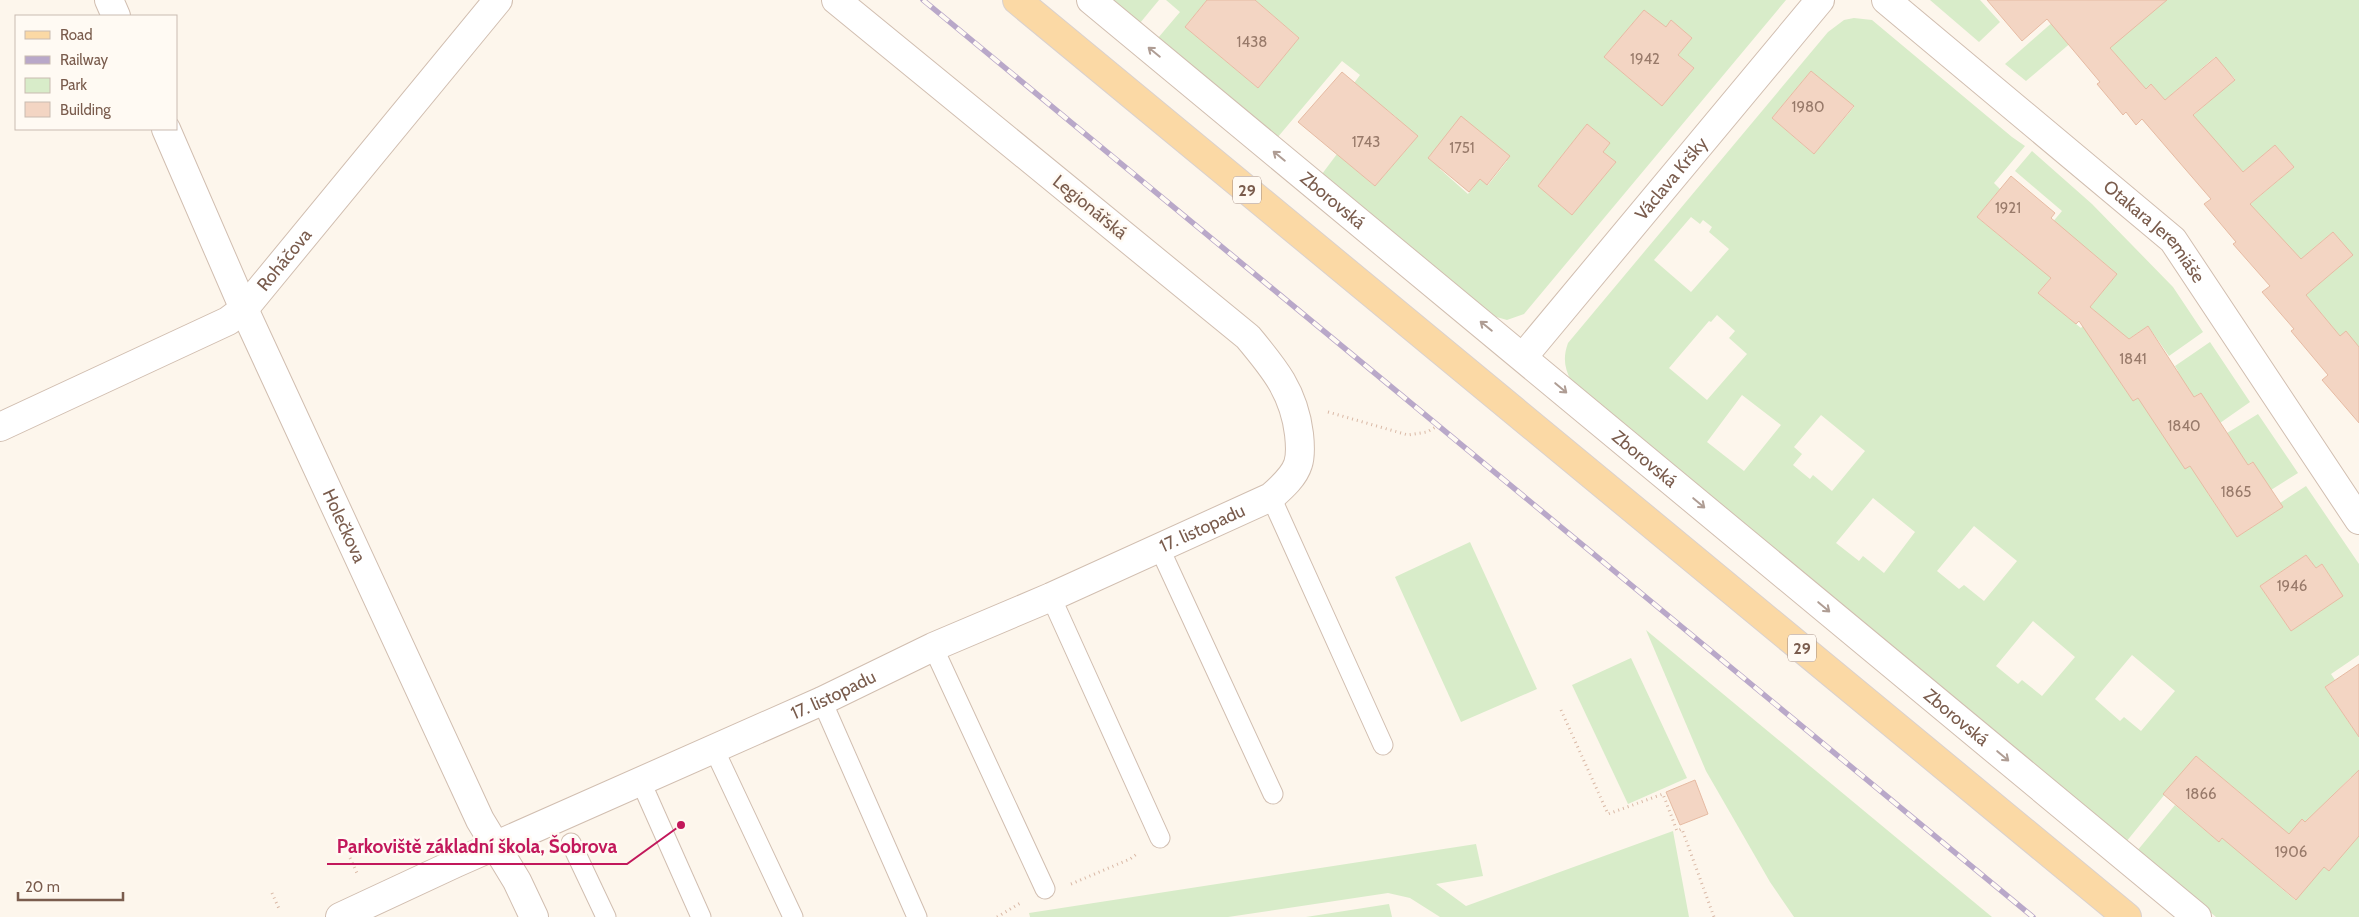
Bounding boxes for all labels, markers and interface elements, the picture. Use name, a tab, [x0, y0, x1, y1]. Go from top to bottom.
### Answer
legend	[15, 15, 178, 130]
text: Road	[60, 26, 93, 44]
house number: 1438	[1237, 33, 1267, 51]
one-way arrow	[1148, 47, 1161, 58]
house number: 1942	[1630, 50, 1660, 68]
text: Railway	[60, 51, 109, 69]
text: Park	[60, 76, 87, 94]
house number: 1980	[1792, 98, 1824, 116]
text: Building	[60, 101, 111, 119]
house number: 1743	[1352, 133, 1380, 151]
street label: Václava Kršky	[1630, 133, 1712, 225]
house number: 1751	[1449, 139, 1475, 157]
one-way arrow	[1273, 150, 1286, 161]
street label: Zborovská	[1296, 167, 1370, 234]
street label: Legionářská	[1048, 170, 1132, 244]
street label: Otakara Jeremiáše	[2099, 175, 2209, 287]
road number: 29	[1233, 176, 1261, 204]
house number: 1921	[1995, 199, 2021, 217]
street label: Roháčova	[252, 224, 317, 296]
one-way arrow	[1480, 320, 1493, 331]
house number: 1841	[2119, 350, 2147, 368]
one-way arrow	[1554, 383, 1567, 394]
house number: 1840	[2167, 417, 2201, 435]
street label: Zborovská	[1607, 426, 1682, 492]
house number: 1865	[2221, 483, 2251, 501]
street label: Holečkova	[318, 485, 371, 567]
one-way arrow	[1692, 498, 1705, 509]
street label: 17. listopadu	[1156, 499, 1249, 557]
house number: 1946	[2277, 577, 2307, 595]
one-way arrow	[1817, 602, 1830, 613]
road number: 29	[1788, 634, 1816, 661]
street label: 17. listopadu	[787, 665, 880, 724]
street label: Zborovská	[1919, 684, 1994, 751]
one-way arrow	[1996, 750, 2009, 761]
house number: 1866	[2185, 785, 2217, 803]
callout: Parkoviště základní škola, Šobrova	[327, 830, 627, 864]
text: Parkoviště základní škola, Šobrova	[337, 834, 618, 858]
house number: 1906	[2275, 843, 2307, 861]
scale bar	[18, 870, 122, 902]
text: 20 m	[25, 878, 60, 896]

